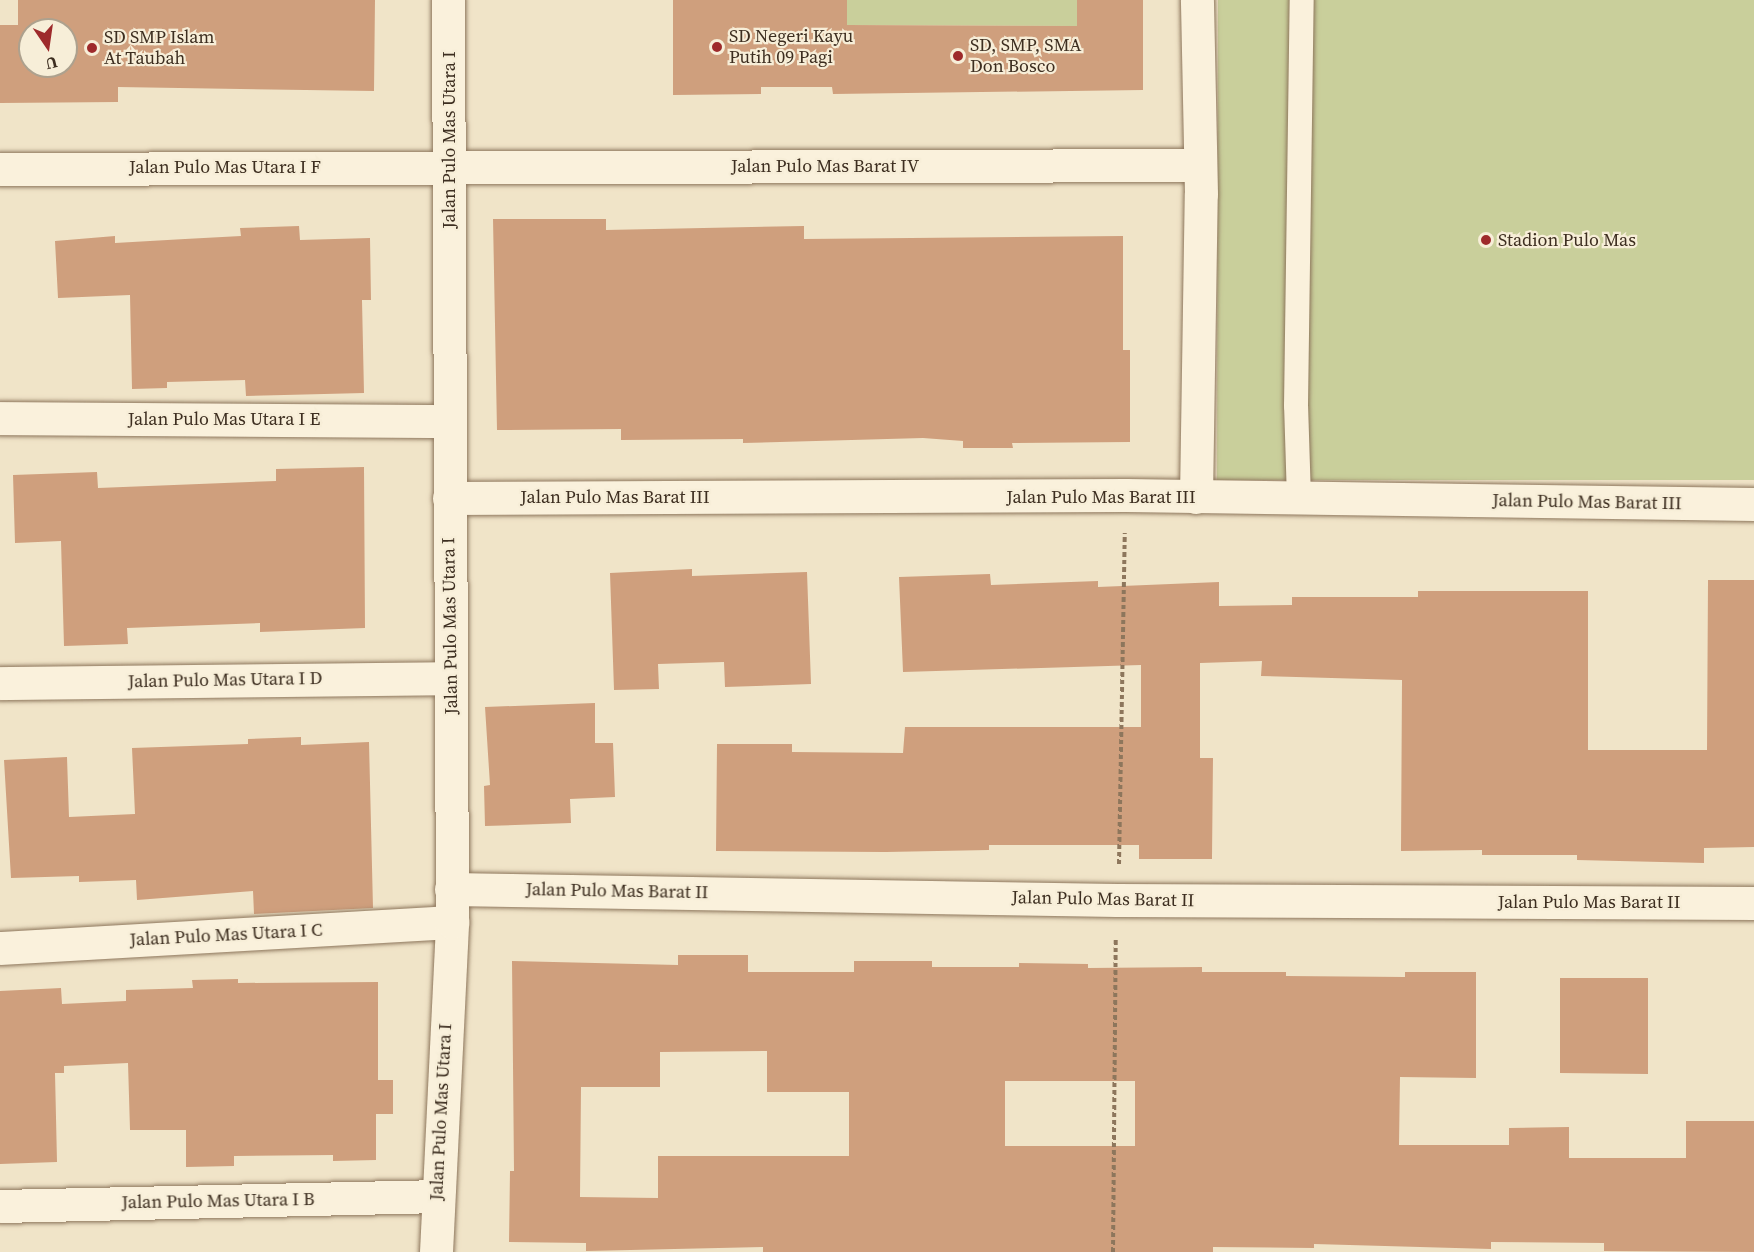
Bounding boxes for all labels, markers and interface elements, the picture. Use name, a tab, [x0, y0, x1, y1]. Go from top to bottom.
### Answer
north arrow	[18, 18, 78, 78]
place label: SD Negeri Kayu Putih 09 Pagi	[729, 26, 853, 68]
place label: SD SMP Islam At Taubah	[104, 27, 215, 70]
place label: SD, SMP, SMA Don Bosco	[970, 35, 1082, 78]
marker: SD Negeri Kayu Putih 09 Pagi	[710, 40, 724, 54]
marker: SD SMP Islam At Taubah	[85, 41, 99, 55]
marker: SD, SMP, SMA Don Bosco	[951, 49, 965, 63]
street label: Jalan Pulo Mas Utara I	[438, 51, 460, 229]
text: U	[43, 52, 60, 76]
street label: Jalan Pulo Mas Barat IV	[731, 155, 919, 177]
street label: Jalan Pulo Mas Utara I F	[129, 156, 321, 178]
place label: Stadion Pulo Mas	[1498, 229, 1636, 251]
marker: Stadion Pulo Mas	[1479, 233, 1493, 247]
street label: Jalan Pulo Mas Utara I E	[128, 408, 320, 430]
street label: Jalan Pulo Mas Barat III	[520, 486, 710, 508]
street label: Jalan Pulo Mas Barat III	[1006, 486, 1196, 508]
street label: Jalan Pulo Mas Barat III	[1492, 490, 1682, 514]
street label: Jalan Pulo Mas Utara I	[438, 537, 462, 715]
street label: Jalan Pulo Mas Utara I D	[128, 668, 322, 692]
street label: Jalan Pulo Mas Barat II	[525, 879, 709, 903]
street label: Jalan Pulo Mas Barat II	[1011, 887, 1195, 911]
street label: Jalan Pulo Mas Barat II	[1498, 891, 1680, 913]
street label: Jalan Pulo Mas Utara I C	[129, 919, 323, 951]
street label: Jalan Pulo Mas Utara I	[426, 1023, 456, 1201]
street label: Jalan Pulo Mas Utara I B	[121, 1189, 315, 1213]

